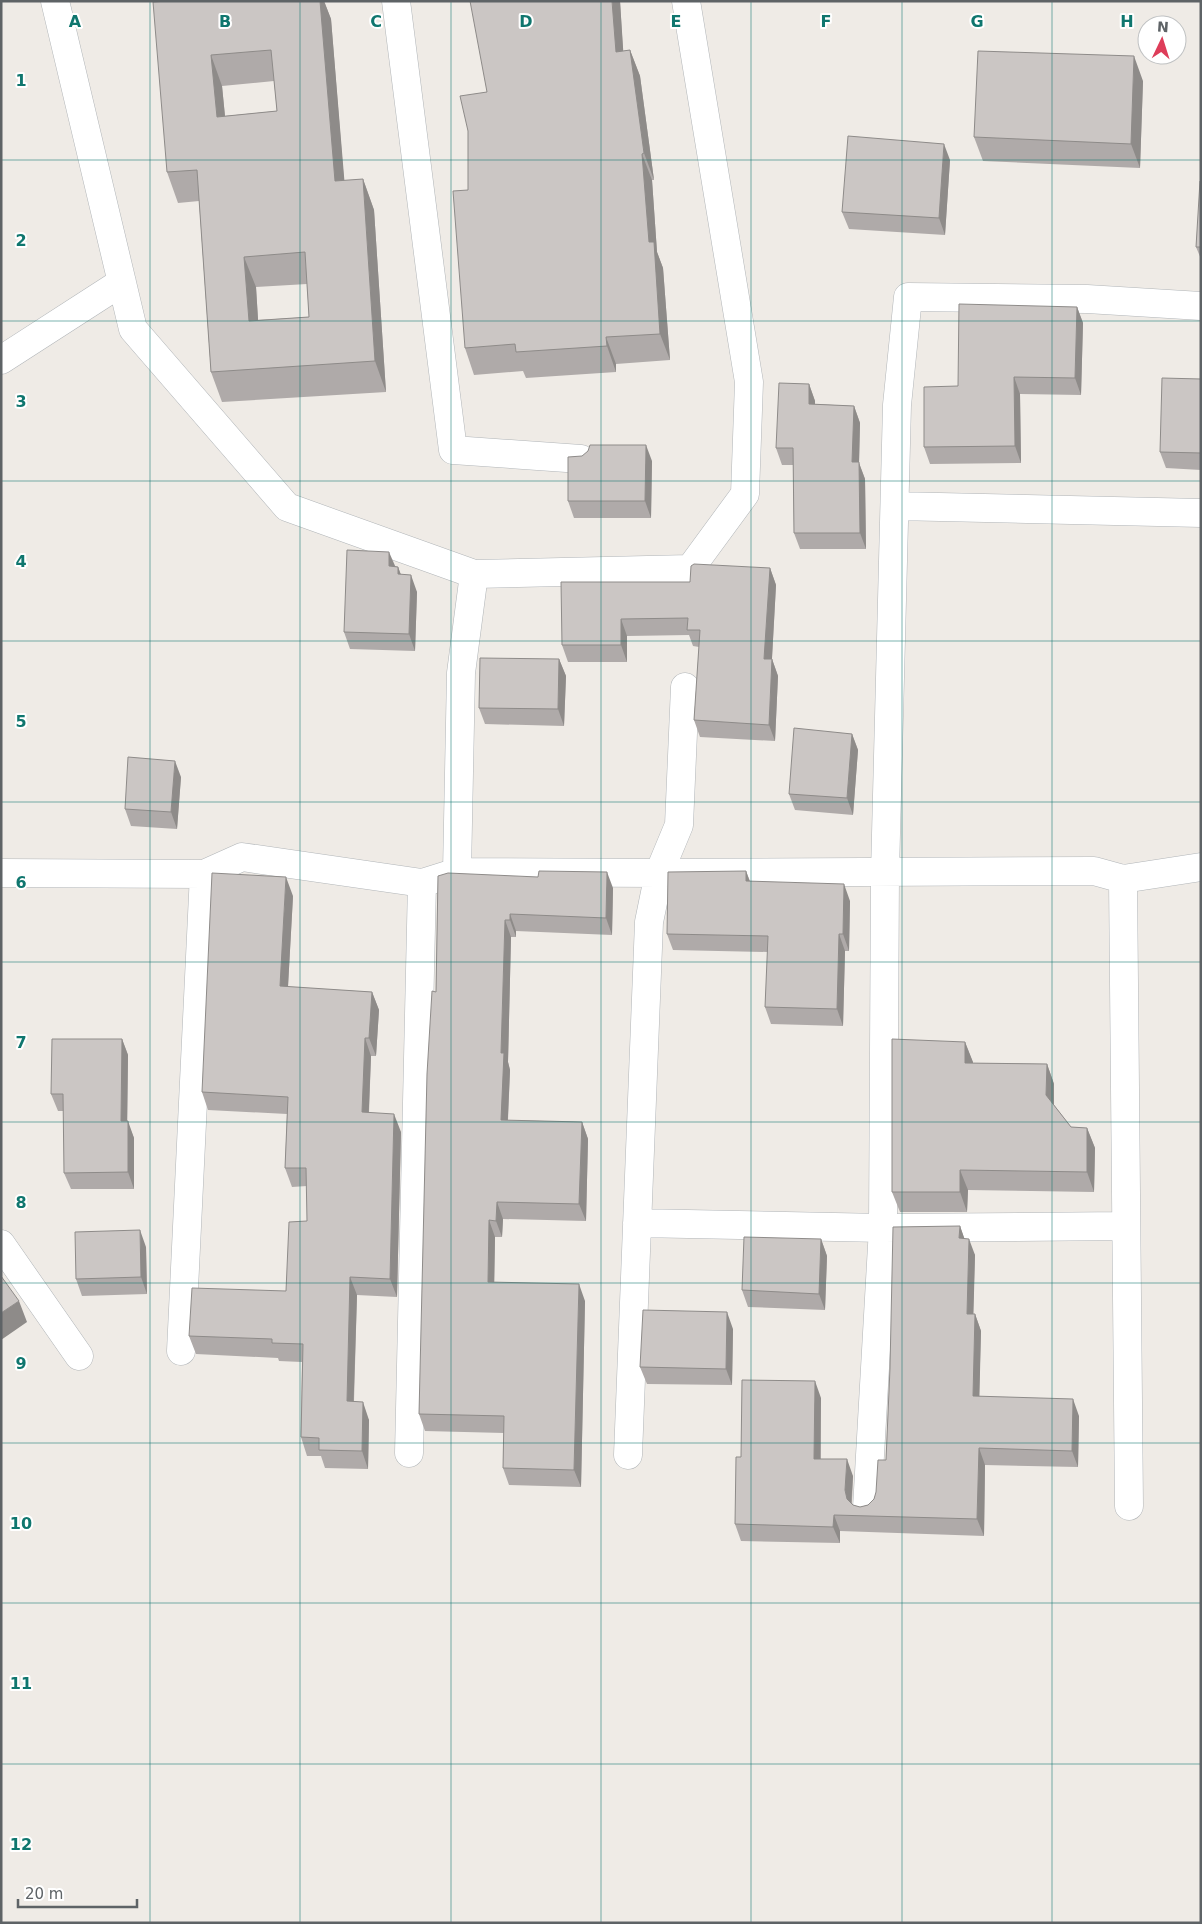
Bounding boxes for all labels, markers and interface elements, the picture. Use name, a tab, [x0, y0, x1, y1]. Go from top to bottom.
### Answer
text: A	[69, 12, 82, 31]
text: B	[219, 12, 231, 31]
text: C	[370, 12, 382, 31]
text: D	[519, 12, 533, 31]
text: E	[671, 12, 681, 31]
text: F	[821, 12, 831, 31]
text: G	[970, 12, 984, 31]
text: H	[1120, 12, 1134, 31]
north arrow	[1137, 15, 1187, 65]
text: N	[1157, 19, 1169, 35]
text: 1	[15, 71, 27, 90]
text: 2	[15, 231, 27, 250]
text: 3	[15, 392, 27, 411]
text: 4	[15, 552, 27, 571]
text: 5	[15, 712, 27, 731]
text: 6	[15, 873, 27, 892]
text: 7	[15, 1033, 27, 1052]
text: 8	[15, 1193, 27, 1212]
text: 9	[15, 1354, 27, 1373]
text: 10	[10, 1514, 32, 1533]
text: 11	[10, 1674, 32, 1693]
text: 12	[10, 1835, 32, 1854]
scale bar	[18, 1876, 136, 1908]
text: 20 m	[25, 1885, 63, 1903]

